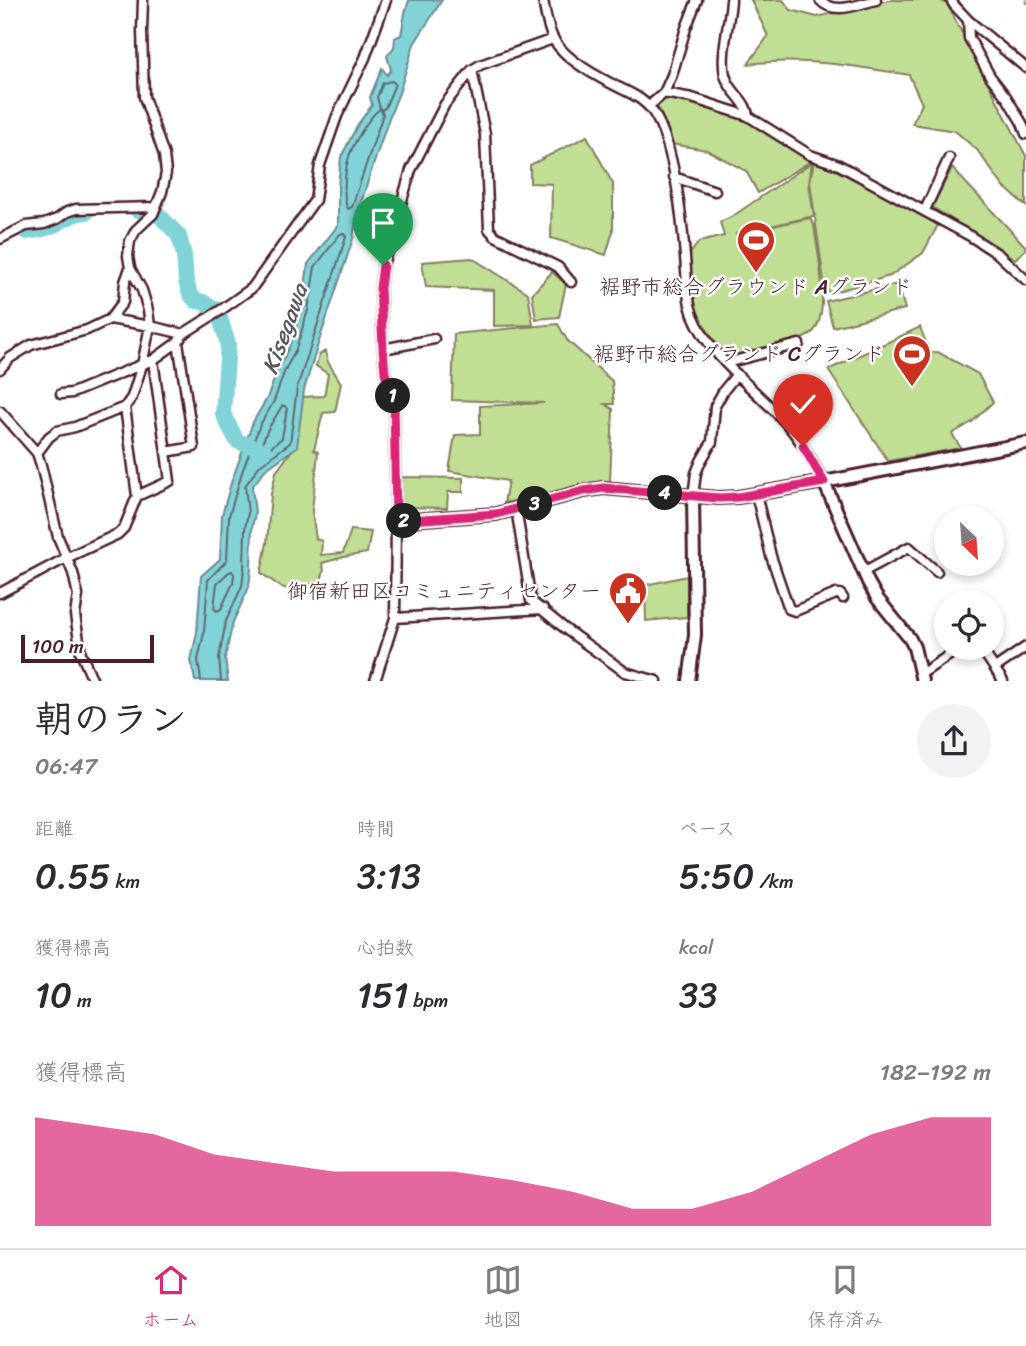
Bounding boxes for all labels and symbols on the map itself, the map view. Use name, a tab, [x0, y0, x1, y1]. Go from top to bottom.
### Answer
pin	[353, 193, 413, 265]
sports icon: 裾野市総合グラウンド Aグランド	[735, 219, 777, 274]
place label: 裾野市総合グラウンド Aグランド	[599, 268, 913, 306]
water label: Kisegawa	[250, 276, 321, 380]
sports icon: 裾野市総合グランド Cグランド	[891, 333, 933, 388]
place label: 裾野市総合グランド Cグランド	[593, 335, 885, 373]
pin	[773, 374, 833, 446]
pin: 1	[376, 378, 410, 414]
pin: 4	[648, 476, 682, 510]
pin: 3	[518, 486, 552, 522]
pin: 2	[386, 504, 422, 538]
north arrow	[934, 506, 1004, 576]
public building icon: 御宿新田区コミュニティセンター	[607, 570, 649, 625]
place label: 御宿新田区コミュニティセンター	[287, 572, 601, 610]
scale bar	[21, 632, 154, 664]

